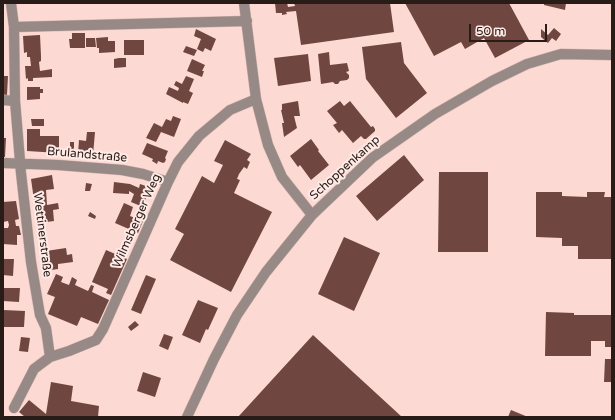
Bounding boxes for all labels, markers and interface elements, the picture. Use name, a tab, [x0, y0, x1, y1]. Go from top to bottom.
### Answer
scale bar	[471, 16, 549, 42]
text: 50 m	[476, 24, 505, 38]
street label: Schoppenkamp	[307, 133, 383, 203]
street label: Brulandstraße	[46, 144, 128, 166]
street label: Wilmsberger Weg	[110, 172, 164, 270]
street label: Wettinerstraße	[30, 192, 54, 278]

